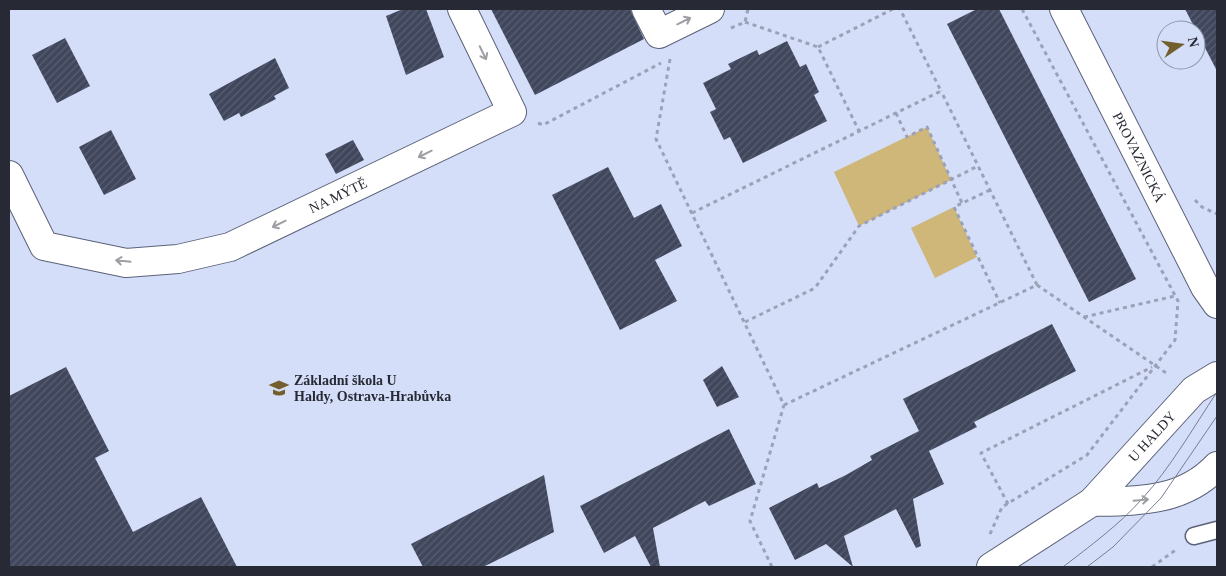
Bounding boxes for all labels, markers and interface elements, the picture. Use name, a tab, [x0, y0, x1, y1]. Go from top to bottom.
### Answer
one-way arrow	[677, 16, 692, 26]
north arrow	[1156, 20, 1206, 70]
text: N	[1185, 36, 1202, 49]
one-way arrow	[478, 45, 488, 60]
street label: PROVAZNICKÁ	[1110, 110, 1169, 205]
one-way arrow	[418, 149, 433, 159]
street label: NA MÝTĚ	[306, 174, 369, 216]
one-way arrow	[272, 220, 287, 229]
one-way arrow	[116, 256, 132, 266]
place label: Základní škola U Haldy, Ostrava-Hrabůvka	[294, 373, 451, 404]
school or university icon: Základní škola U Haldy, Ostrava-Hrabůvka	[268, 377, 290, 399]
street label: U HALDY	[1125, 408, 1179, 465]
one-way arrow	[1132, 496, 1148, 505]

